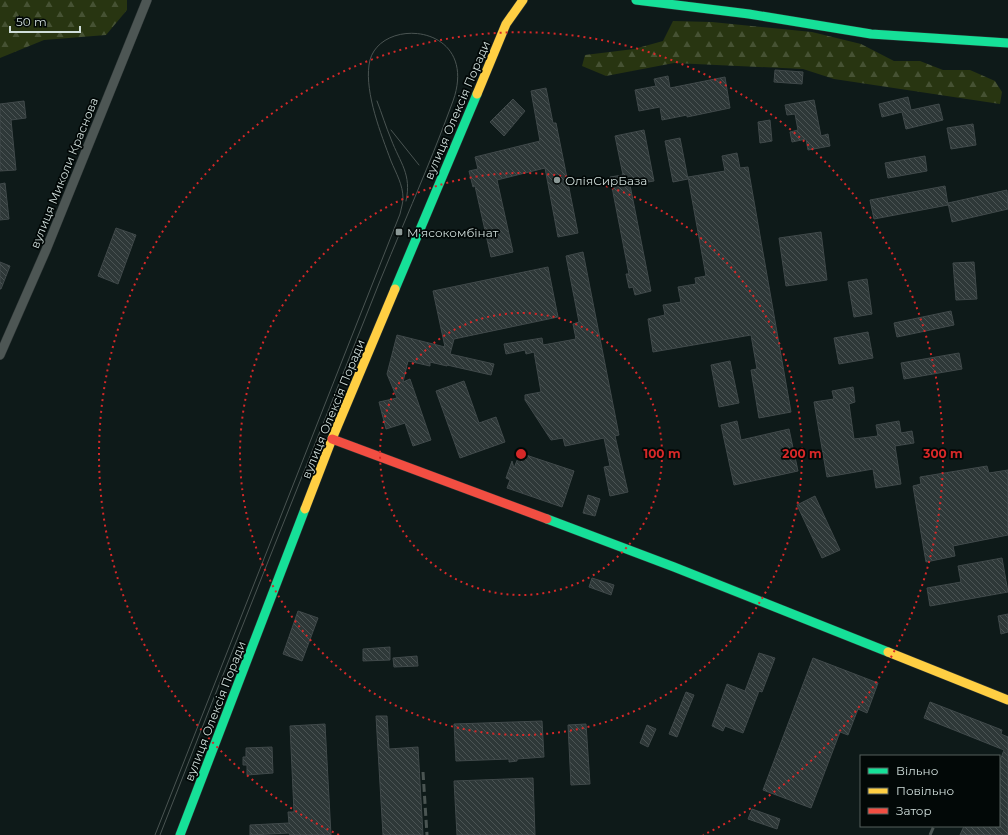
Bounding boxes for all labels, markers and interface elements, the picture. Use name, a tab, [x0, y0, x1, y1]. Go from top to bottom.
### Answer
scale bar	[10, 8, 80, 34]
text: 50 m	[16, 14, 47, 29]
street label: вулиця Олексія Поради	[421, 38, 493, 182]
street label: вулиця Миколи Краснова	[27, 95, 101, 251]
place label: ОліяСирБаза	[565, 173, 647, 188]
marker: ОліяСирБаза	[552, 175, 562, 185]
place label: М'ясокомбінат	[407, 225, 499, 240]
marker: М'ясокомбінат	[394, 227, 404, 237]
street label: вулиця Олексія Поради	[298, 337, 368, 481]
text: 100 m	[644, 446, 680, 461]
text: 200 m	[782, 446, 822, 461]
text: 300 m	[922, 446, 963, 461]
centre of rings	[514, 447, 528, 461]
street label: вулиця Олексія Поради	[181, 639, 249, 783]
legend	[860, 755, 1000, 827]
text: Вільно	[896, 763, 939, 778]
text: Повільно	[896, 783, 955, 798]
text: Затор	[896, 803, 932, 818]

